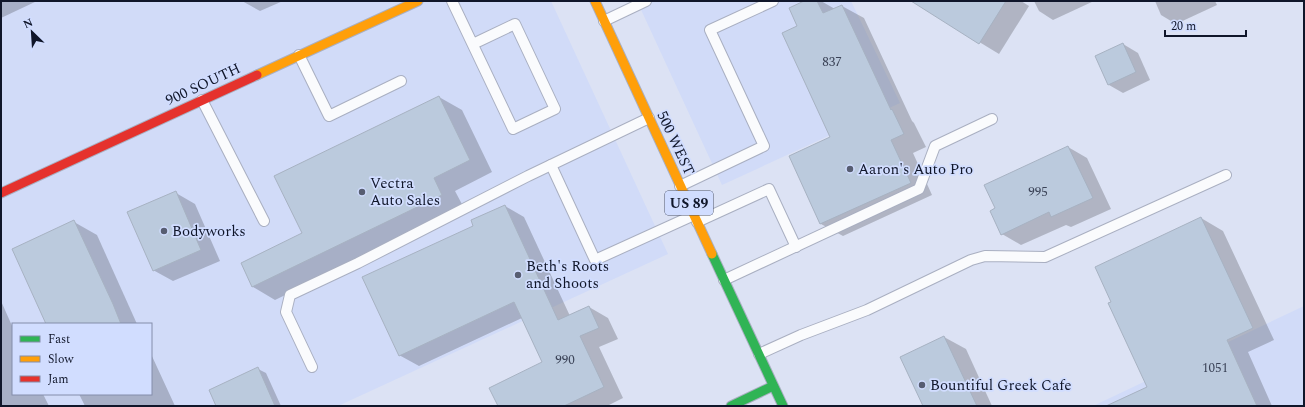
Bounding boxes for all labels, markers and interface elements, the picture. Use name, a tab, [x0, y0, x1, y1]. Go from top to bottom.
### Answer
north arrow	[12, 12, 52, 52]
scale bar	[1165, 12, 1246, 38]
text: N	[20, 14, 36, 33]
text: 20 m	[1171, 17, 1196, 36]
house number: 837	[822, 52, 842, 72]
street label: 900 SOUTH	[162, 57, 245, 112]
street label: 500 WEST	[651, 107, 701, 179]
place label: Aaron's Auto Pro	[858, 158, 973, 181]
marker: Aaron's Auto Pro	[845, 164, 855, 174]
place label: Vectra Auto Sales	[370, 172, 440, 212]
house number: 995	[1028, 182, 1048, 202]
marker: Vectra Auto Sales	[357, 187, 367, 197]
road number: US 89	[665, 191, 713, 215]
place label: Bodyworks	[172, 220, 246, 243]
marker: Bodyworks	[159, 226, 169, 236]
place label: Beth's Roots and Shoots	[526, 255, 609, 295]
marker: Beth's Roots and Shoots	[513, 270, 523, 280]
legend	[12, 323, 152, 395]
text: Fast	[48, 330, 70, 349]
text: Slow	[48, 350, 74, 369]
house number: 990	[555, 350, 575, 370]
house number: 1051	[1202, 358, 1228, 378]
text: Jam	[48, 370, 69, 389]
place label: Bountiful Greek Cafe	[930, 374, 1072, 397]
marker: Bountiful Greek Cafe	[917, 380, 927, 390]

